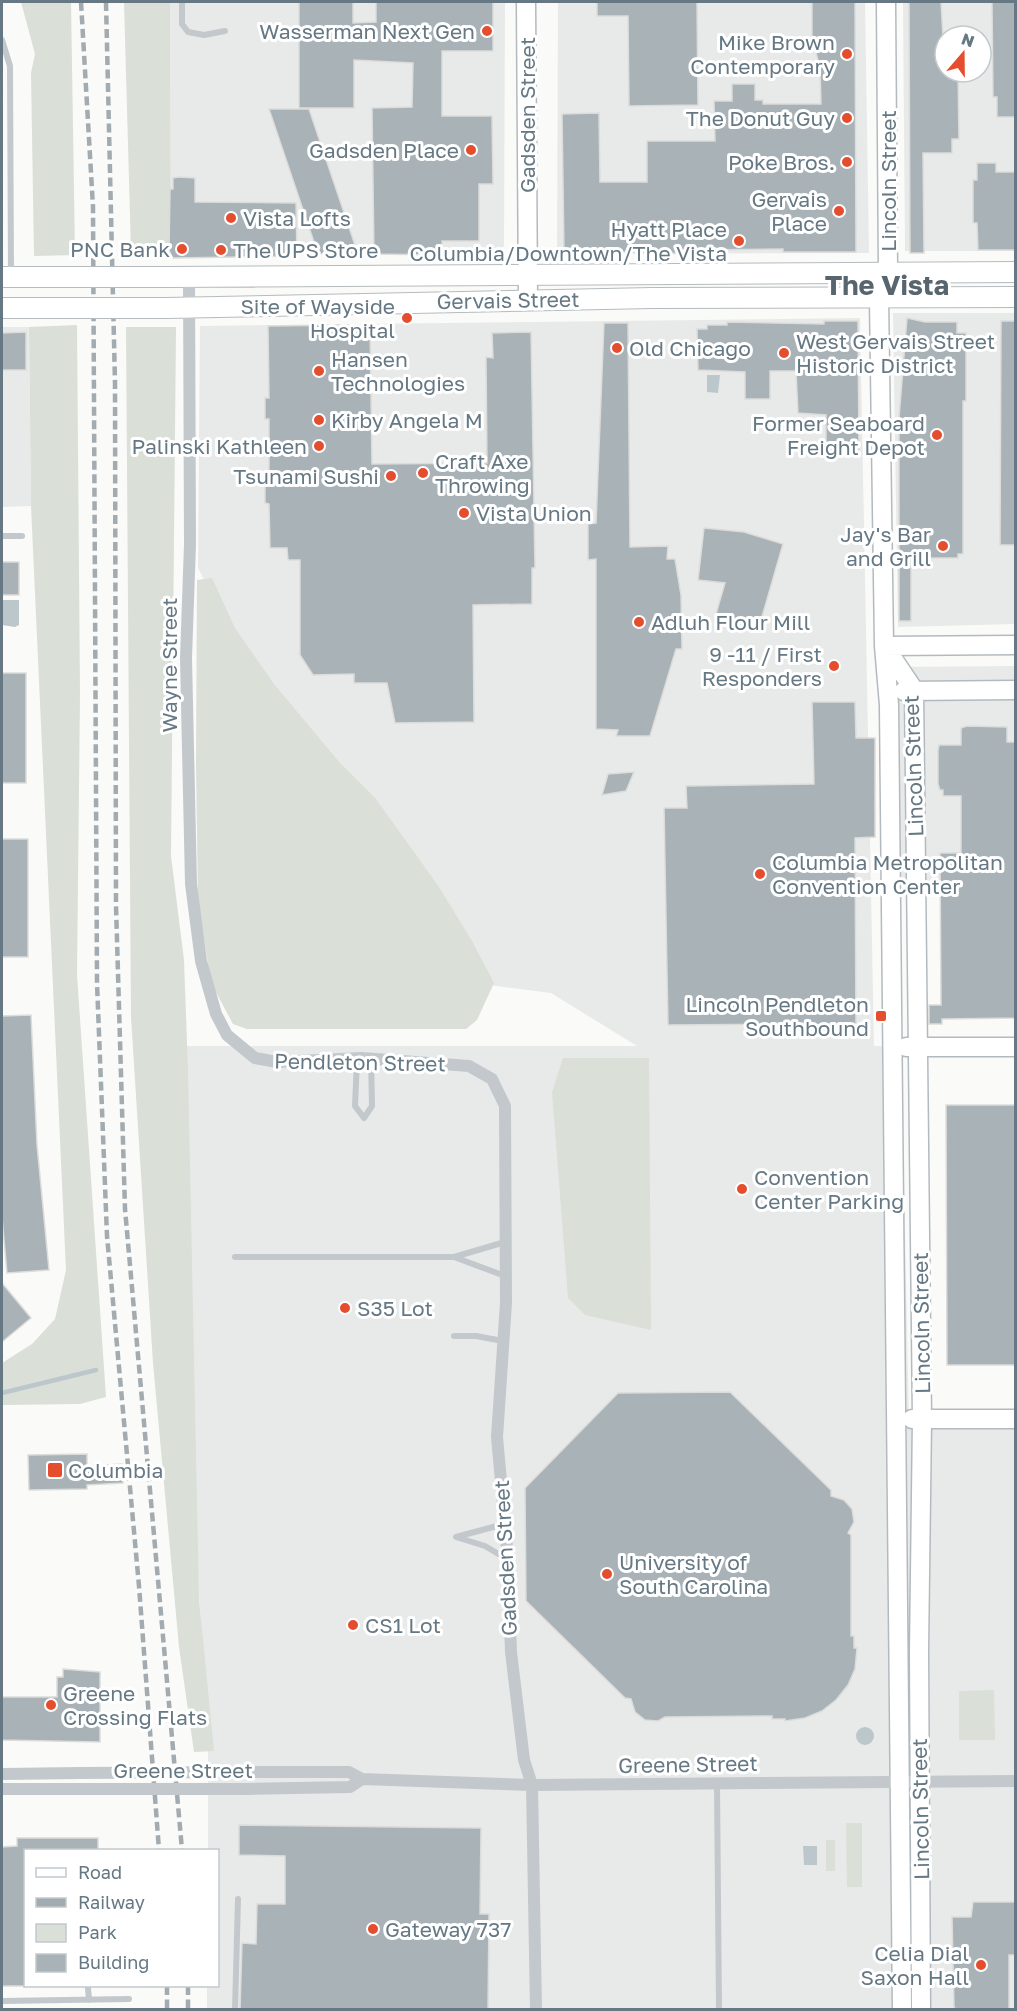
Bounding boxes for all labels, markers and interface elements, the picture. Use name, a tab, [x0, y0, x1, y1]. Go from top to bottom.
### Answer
place label: Wasserman Next Gen	[259, 18, 475, 44]
marker: Wasserman Next Gen	[480, 24, 494, 38]
north arrow	[933, 24, 993, 84]
text: N	[959, 28, 977, 51]
place label: Mike Brown Contemporary	[690, 29, 835, 79]
street label: Gadsden Street	[514, 37, 540, 193]
marker: Mike Brown Contemporary	[840, 47, 854, 61]
place label: The Donut Guy	[686, 105, 835, 131]
street label: Lincoln Street	[875, 110, 901, 252]
marker: The Donut Guy	[840, 111, 854, 125]
place label: Gadsden Place	[309, 137, 459, 163]
marker: Gadsden Place	[464, 143, 478, 157]
place label: Poke Bros.	[728, 149, 835, 175]
marker: Poke Bros.	[840, 155, 854, 169]
place label: Gervais Place	[751, 186, 827, 236]
marker: Gervais Place	[832, 204, 846, 218]
place label: Vista Lofts	[243, 205, 351, 231]
marker: Vista Lofts	[224, 211, 238, 225]
place label: Hyatt Place Columbia/Downtown/The Vista	[410, 216, 727, 266]
marker: Hyatt Place Columbia/Downtown/The Vista	[732, 234, 746, 248]
place label: PNC Bank	[70, 236, 170, 262]
place label: The UPS Store	[233, 237, 378, 263]
marker: PNC Bank	[175, 242, 189, 256]
marker: The UPS Store	[214, 243, 228, 257]
district label: The Vista	[825, 269, 949, 301]
street label: Gervais Street	[436, 286, 580, 314]
place label: Site of Wayside Hospital	[240, 293, 395, 343]
marker: Site of Wayside Hospital	[400, 311, 414, 325]
place label: West Gervais Street Historic District	[796, 328, 995, 378]
place label: Old Chicago	[629, 335, 751, 361]
marker: Old Chicago	[610, 341, 624, 355]
place label: Hansen Technologies	[331, 346, 465, 396]
marker: West Gervais Street Historic District	[777, 346, 791, 360]
marker: Hansen Technologies	[312, 364, 326, 378]
place label: Kirby Angela M	[331, 407, 483, 433]
place label: Former Seaboard Freight Depot	[752, 410, 925, 460]
marker: Kirby Angela M	[312, 413, 326, 427]
marker: Former Seaboard Freight Depot	[930, 428, 944, 442]
place label: Palinski Kathleen	[131, 433, 307, 459]
marker: Palinski Kathleen	[312, 439, 326, 453]
place label: Craft Axe Throwing	[435, 448, 530, 498]
place label: Tsunami Sushi	[233, 463, 379, 489]
marker: Craft Axe Throwing	[416, 466, 430, 480]
marker: Tsunami Sushi	[384, 469, 398, 483]
place label: Vista Union	[476, 500, 592, 526]
marker: Vista Union	[457, 506, 471, 520]
place label: Jay's Bar and Grill	[840, 521, 931, 571]
marker: Jay's Bar and Grill	[936, 539, 950, 553]
street label: Wayne Street	[156, 597, 182, 733]
place label: Adluh Flour Mill	[651, 609, 810, 635]
marker: Adluh Flour Mill	[632, 615, 646, 629]
place label: 9 -11 / First Responders	[702, 641, 822, 691]
marker: 9 -11 / First Responders	[827, 659, 841, 673]
street label: Lincoln Street	[898, 695, 928, 837]
place label: Columbia Metropolitan Convention Center	[772, 849, 1003, 899]
marker: Columbia Metropolitan Convention Center	[753, 867, 767, 881]
place label: Lincoln Pendleton Southbound	[685, 991, 869, 1041]
marker: Lincoln Pendleton Southbound	[874, 1009, 888, 1023]
street label: Pendleton Street	[274, 1048, 446, 1076]
place label: Convention Center Parking	[754, 1164, 904, 1214]
marker: Convention Center Parking	[735, 1182, 749, 1196]
street label: Lincoln Street	[907, 1252, 935, 1394]
place label: S35 Lot	[357, 1295, 433, 1321]
marker: S35 Lot	[338, 1301, 352, 1315]
place label: Columbia	[68, 1457, 163, 1483]
marker: Columbia	[46, 1461, 64, 1479]
street label: Gadsden Street	[488, 1479, 522, 1637]
place label: University of South Carolina	[619, 1549, 768, 1599]
marker: University of South Carolina	[600, 1567, 614, 1581]
place label: CS1 Lot	[365, 1612, 441, 1638]
marker: CS1 Lot	[346, 1618, 360, 1632]
place label: Greene Crossing Flats	[63, 1680, 207, 1730]
marker: Greene Crossing Flats	[44, 1698, 58, 1712]
street label: Lincoln Street	[906, 1738, 934, 1880]
street label: Greene Street	[618, 1750, 758, 1778]
street label: Greene Street	[113, 1757, 253, 1783]
legend	[24, 1849, 219, 1987]
text: Road	[78, 1861, 122, 1883]
text: Railway	[78, 1891, 145, 1913]
place label: Gateway 737	[385, 1916, 511, 1942]
text: Park	[78, 1921, 117, 1943]
marker: Gateway 737	[366, 1922, 380, 1936]
place label: Celia Dial Saxon Hall	[861, 1940, 969, 1990]
text: Building	[78, 1951, 149, 1973]
marker: Celia Dial Saxon Hall	[974, 1958, 988, 1972]

